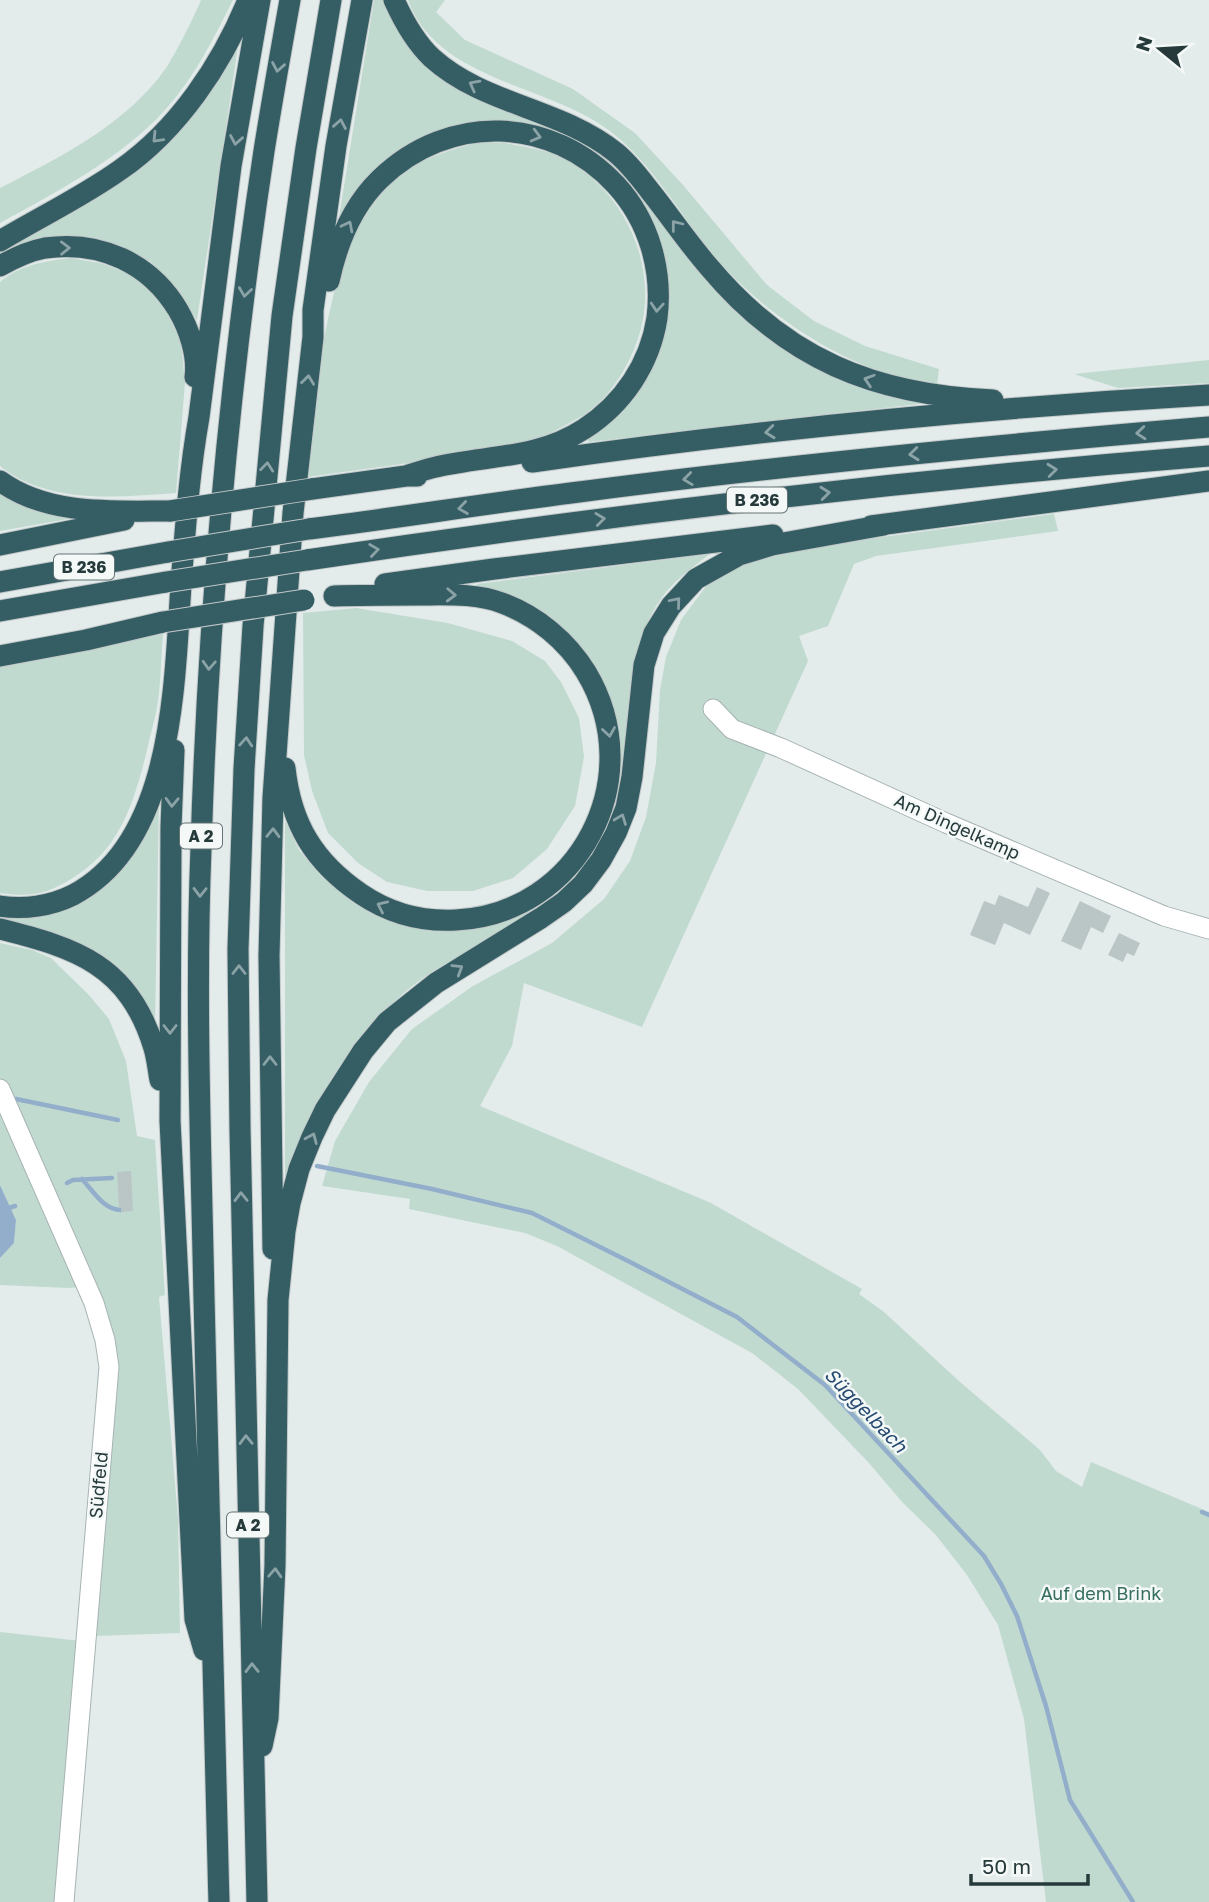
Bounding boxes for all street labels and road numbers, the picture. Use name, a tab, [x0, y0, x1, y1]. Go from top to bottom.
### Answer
road number: B 236	[727, 488, 787, 512]
road number: B 236	[54, 554, 114, 580]
street label: Am Dingelkamp	[891, 788, 1024, 864]
road number: A 2	[180, 824, 222, 848]
street label: Südfeld	[84, 1451, 112, 1519]
road number: A 2	[227, 1512, 269, 1538]

